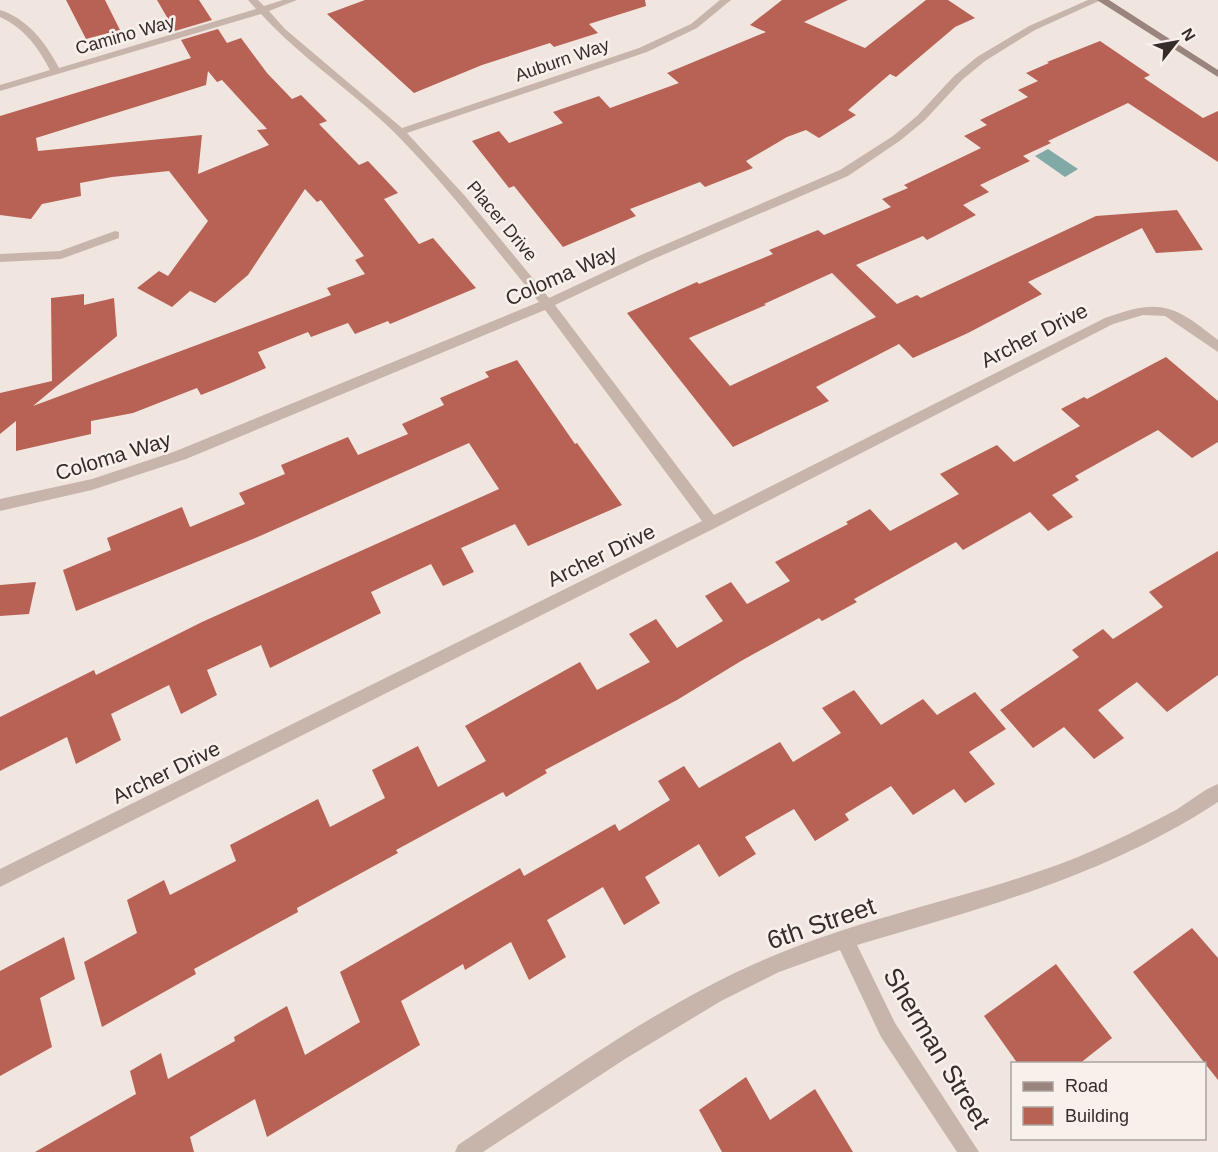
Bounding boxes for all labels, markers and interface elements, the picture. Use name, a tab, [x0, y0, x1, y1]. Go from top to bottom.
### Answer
street label: Camino Way	[73, 11, 177, 59]
north arrow	[1146, 12, 1206, 72]
text: N	[1178, 25, 1199, 44]
street label: Auburn Way	[512, 35, 612, 85]
street label: Placer Drive	[463, 177, 541, 265]
street label: Coloma Way	[502, 240, 621, 310]
street label: Archer Drive	[977, 298, 1091, 372]
street label: Coloma Way	[53, 427, 174, 484]
street label: Archer Drive	[544, 519, 658, 591]
street label: Archer Drive	[109, 736, 223, 808]
street label: 6th Street	[763, 890, 880, 956]
street label: Sherman Street	[877, 962, 997, 1134]
legend	[1011, 1062, 1206, 1140]
text: Road	[1065, 1076, 1108, 1096]
text: Building	[1065, 1106, 1129, 1126]

